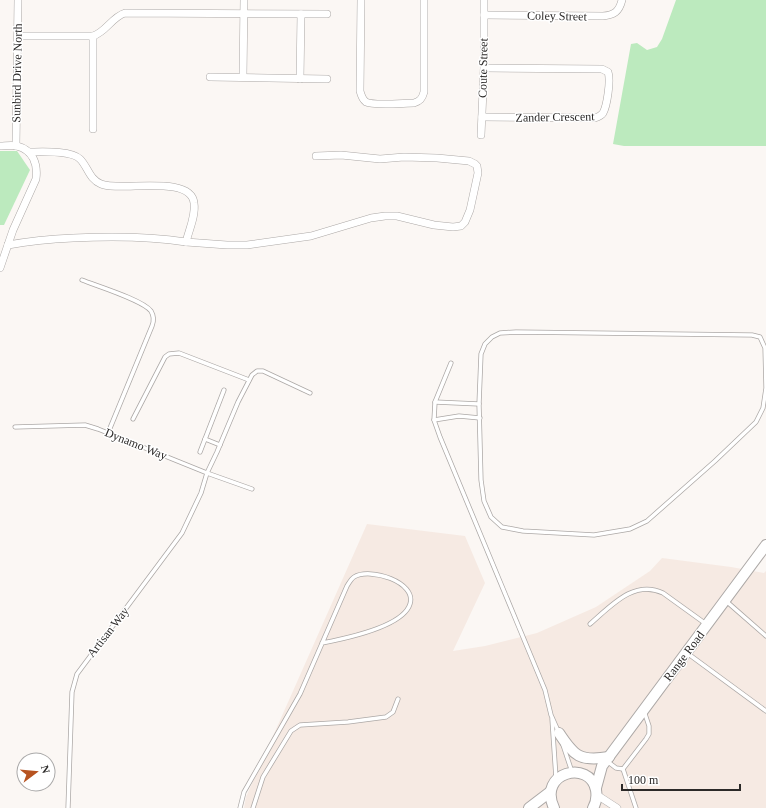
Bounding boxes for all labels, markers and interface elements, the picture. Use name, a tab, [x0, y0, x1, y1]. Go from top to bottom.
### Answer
street label: Coley Street	[527, 8, 588, 24]
street label: Sunbird Drive North	[9, 23, 25, 123]
street label: Coute Street	[475, 37, 491, 98]
street label: Zander Crescent	[515, 109, 595, 125]
street label: Dynamo Way	[103, 425, 169, 463]
street label: Artisan Way	[84, 604, 132, 660]
street label: Range Road	[661, 628, 707, 684]
north arrow	[16, 752, 56, 792]
text: N	[39, 764, 52, 775]
scale bar	[622, 766, 740, 792]
text: 100 m	[628, 773, 659, 787]

